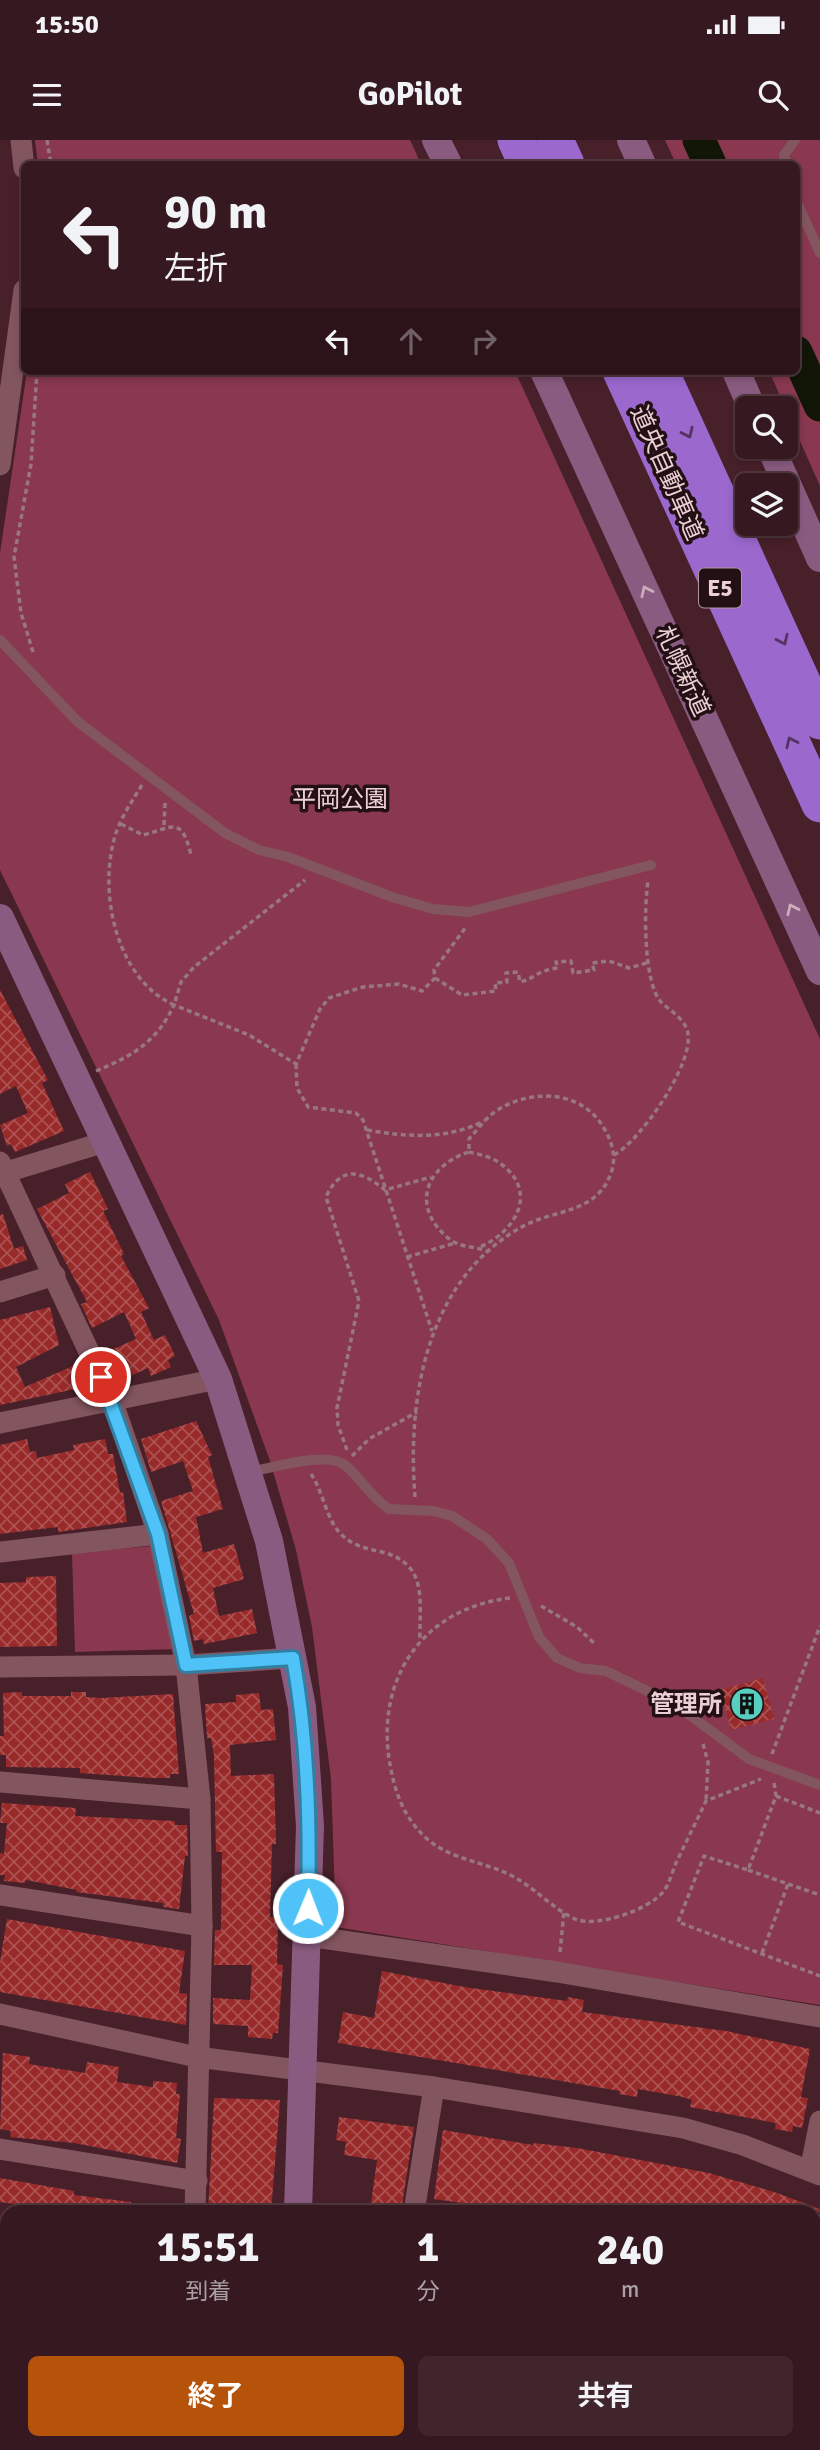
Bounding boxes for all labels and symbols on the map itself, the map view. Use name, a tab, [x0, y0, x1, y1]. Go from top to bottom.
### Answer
street label: 道央自動車道	[624, 401, 710, 545]
one-way arrow	[680, 426, 694, 438]
road number: E5	[699, 568, 741, 608]
one-way arrow	[640, 586, 654, 598]
street label: 札幌新道	[649, 621, 717, 721]
one-way arrow	[775, 633, 789, 645]
one-way arrow	[785, 737, 799, 749]
park label: 平岡公園	[292, 784, 388, 814]
one-way arrow	[786, 904, 800, 916]
pin	[71, 1347, 131, 1407]
building icon: 管理所	[728, 1685, 766, 1723]
place label: 管理所	[650, 1689, 722, 1719]
position arrow	[271, 1871, 345, 1945]

